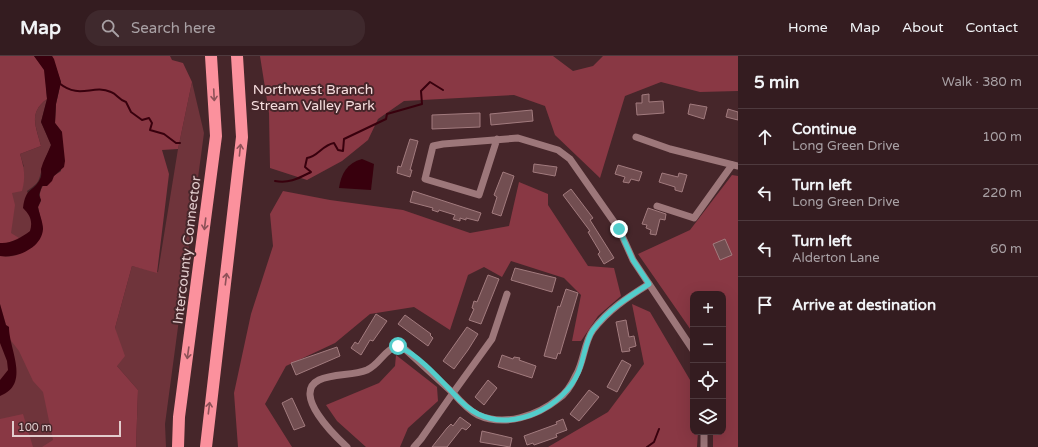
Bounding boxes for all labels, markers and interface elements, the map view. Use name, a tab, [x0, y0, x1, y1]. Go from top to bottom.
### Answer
search box	[85, 10, 365, 46]
text: Map	[20, 17, 61, 39]
icon: search	[99, 17, 121, 39]
text: Search here	[131, 19, 215, 37]
text: Home	[788, 19, 828, 36]
text: Map	[850, 19, 880, 36]
text: About	[902, 19, 944, 36]
text: Contact	[966, 19, 1018, 36]
text: 5 min	[754, 72, 799, 93]
text: Walk · 380 m	[942, 74, 1022, 90]
park label: Northwest Branch Stream Valley Park	[251, 81, 375, 114]
one-way arrow	[210, 88, 217, 101]
text: Continue	[792, 120, 856, 138]
icon: ahead	[754, 126, 776, 148]
text: 100 m	[982, 129, 1022, 145]
text: Long Green Drive	[792, 138, 900, 154]
one-way arrow	[237, 144, 244, 157]
street label: Intercounty Connector	[169, 174, 205, 325]
text: Turn left	[792, 176, 852, 194]
icon: left	[754, 182, 776, 204]
text: 220 m	[982, 185, 1022, 201]
text: Long Green Drive	[792, 194, 900, 210]
one-way arrow	[201, 217, 209, 230]
route end	[610, 220, 628, 238]
text: Turn left	[792, 232, 852, 250]
icon: left	[754, 238, 776, 260]
text: 60 m	[990, 241, 1022, 257]
text: Alderton Lane	[792, 250, 880, 266]
one-way arrow	[222, 273, 230, 286]
map controls	[690, 291, 726, 435]
button: +	[690, 291, 726, 327]
icon: arrive	[754, 294, 776, 316]
text: Arrive at destination	[792, 296, 936, 314]
button: −	[690, 327, 726, 363]
route start	[389, 337, 407, 355]
one-way arrow	[184, 346, 192, 359]
button: locate	[690, 363, 726, 399]
button: layers	[690, 399, 726, 435]
one-way arrow	[205, 402, 213, 415]
scale bar	[12, 419, 121, 438]
text: 100 m	[18, 421, 52, 434]

